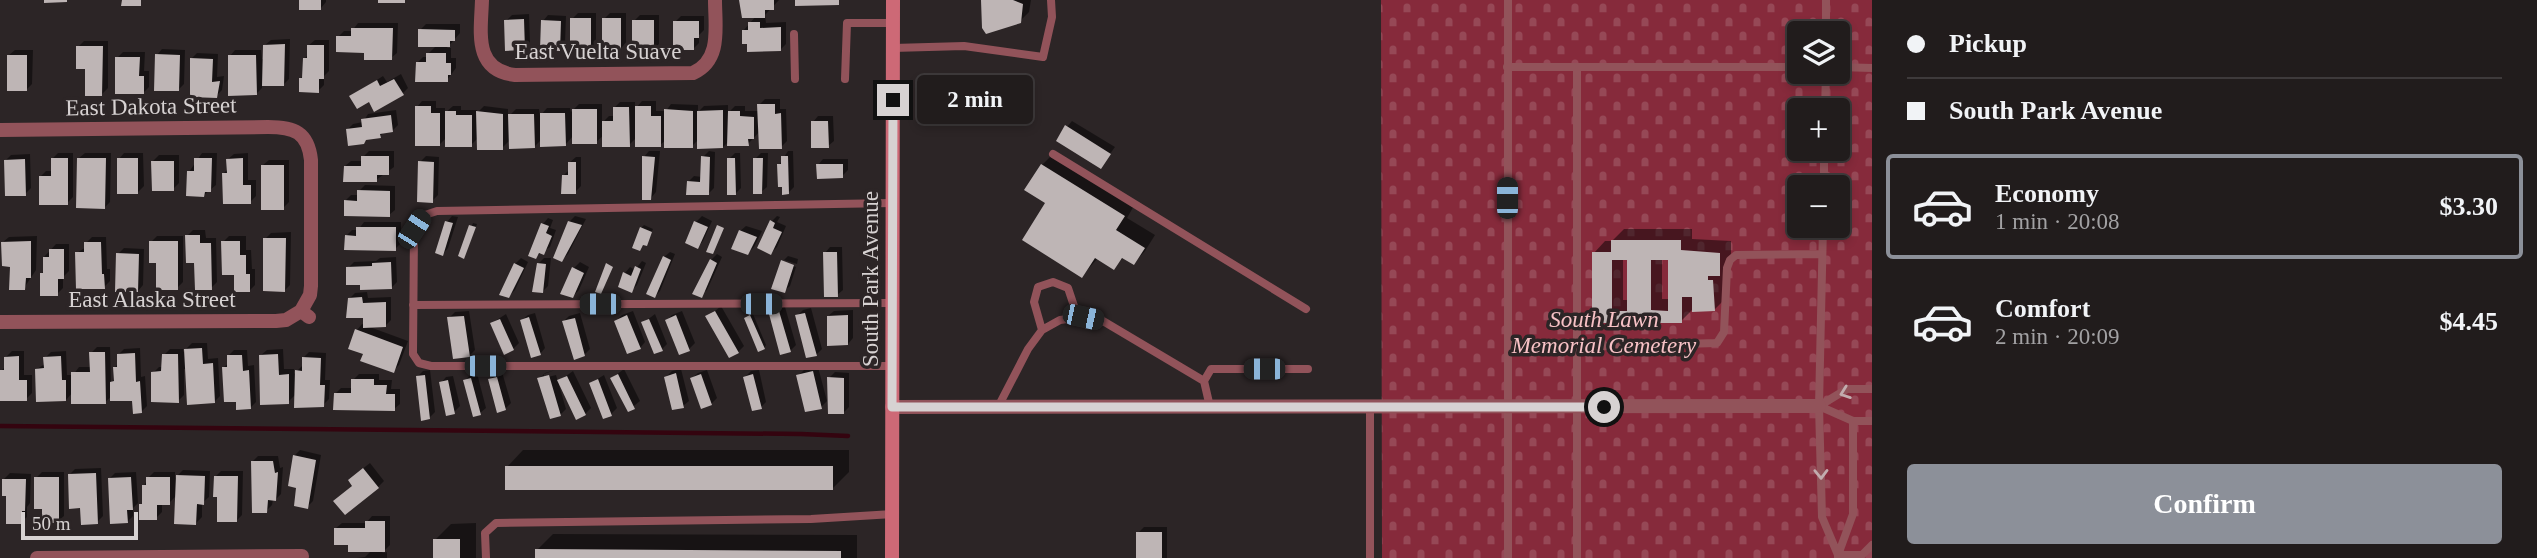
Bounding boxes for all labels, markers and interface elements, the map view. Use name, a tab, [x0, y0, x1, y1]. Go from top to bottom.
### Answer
map controls	[1787, 21, 1850, 238]
button: layers	[1787, 21, 1850, 84]
text: Pickup	[1949, 29, 2027, 58]
street label: East Vuelta Suave	[515, 39, 681, 64]
callout: 2 min	[917, 76, 1033, 124]
route end	[877, 84, 909, 116]
text: 2 min	[947, 87, 1003, 112]
street label: East Dakota Street	[65, 92, 237, 120]
text: South Park Avenue	[1949, 96, 2162, 125]
button: +	[1787, 98, 1850, 161]
button: −	[1787, 175, 1850, 238]
icon: car	[1911, 175, 1974, 238]
car	[1497, 177, 1518, 219]
text: Economy	[1995, 179, 2099, 208]
street label: South Park Avenue	[858, 191, 883, 367]
text: $3.30	[2440, 192, 2498, 221]
car	[394, 206, 435, 252]
text: 1 min · 20:08	[1995, 209, 2120, 234]
street label: East Alaska Street	[68, 287, 236, 312]
icon: car	[1911, 290, 1974, 353]
car	[580, 294, 622, 315]
car	[741, 294, 783, 315]
text: Comfort	[1995, 294, 2090, 323]
car	[1061, 302, 1106, 332]
park label: South Lawn Memorial Cemetery	[1511, 307, 1697, 358]
text: $4.45	[2440, 307, 2498, 336]
text: 2 min · 20:09	[1995, 324, 2120, 349]
car	[465, 356, 507, 377]
car	[1244, 359, 1286, 380]
one-way arrow	[1839, 385, 1851, 399]
route start	[1588, 391, 1620, 423]
button: Confirm	[1907, 464, 2502, 544]
one-way arrow	[1813, 469, 1829, 480]
scale bar	[21, 509, 138, 541]
text: 50 m	[32, 513, 71, 534]

